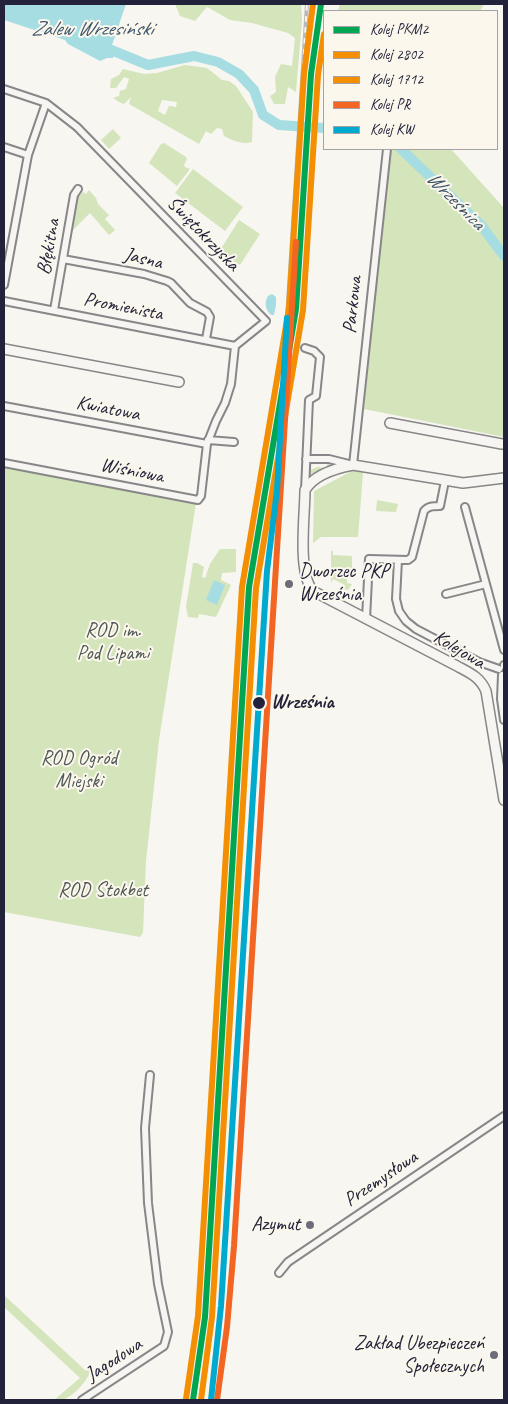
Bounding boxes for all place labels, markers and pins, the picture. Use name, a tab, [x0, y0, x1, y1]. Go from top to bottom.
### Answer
place label: Dworzec PKP Września	[299, 560, 389, 607]
marker: Dworzec PKP Września	[283, 578, 295, 590]
place label: Września	[271, 691, 334, 715]
marker: Września	[251, 695, 267, 711]
place label: Azymut	[251, 1213, 300, 1237]
marker: Azymut	[304, 1219, 316, 1231]
place label: Zakład Ubezpieczeń Społecznych	[354, 1332, 484, 1379]
marker: Zakład Ubezpieczeń Społecznych	[488, 1349, 500, 1361]

